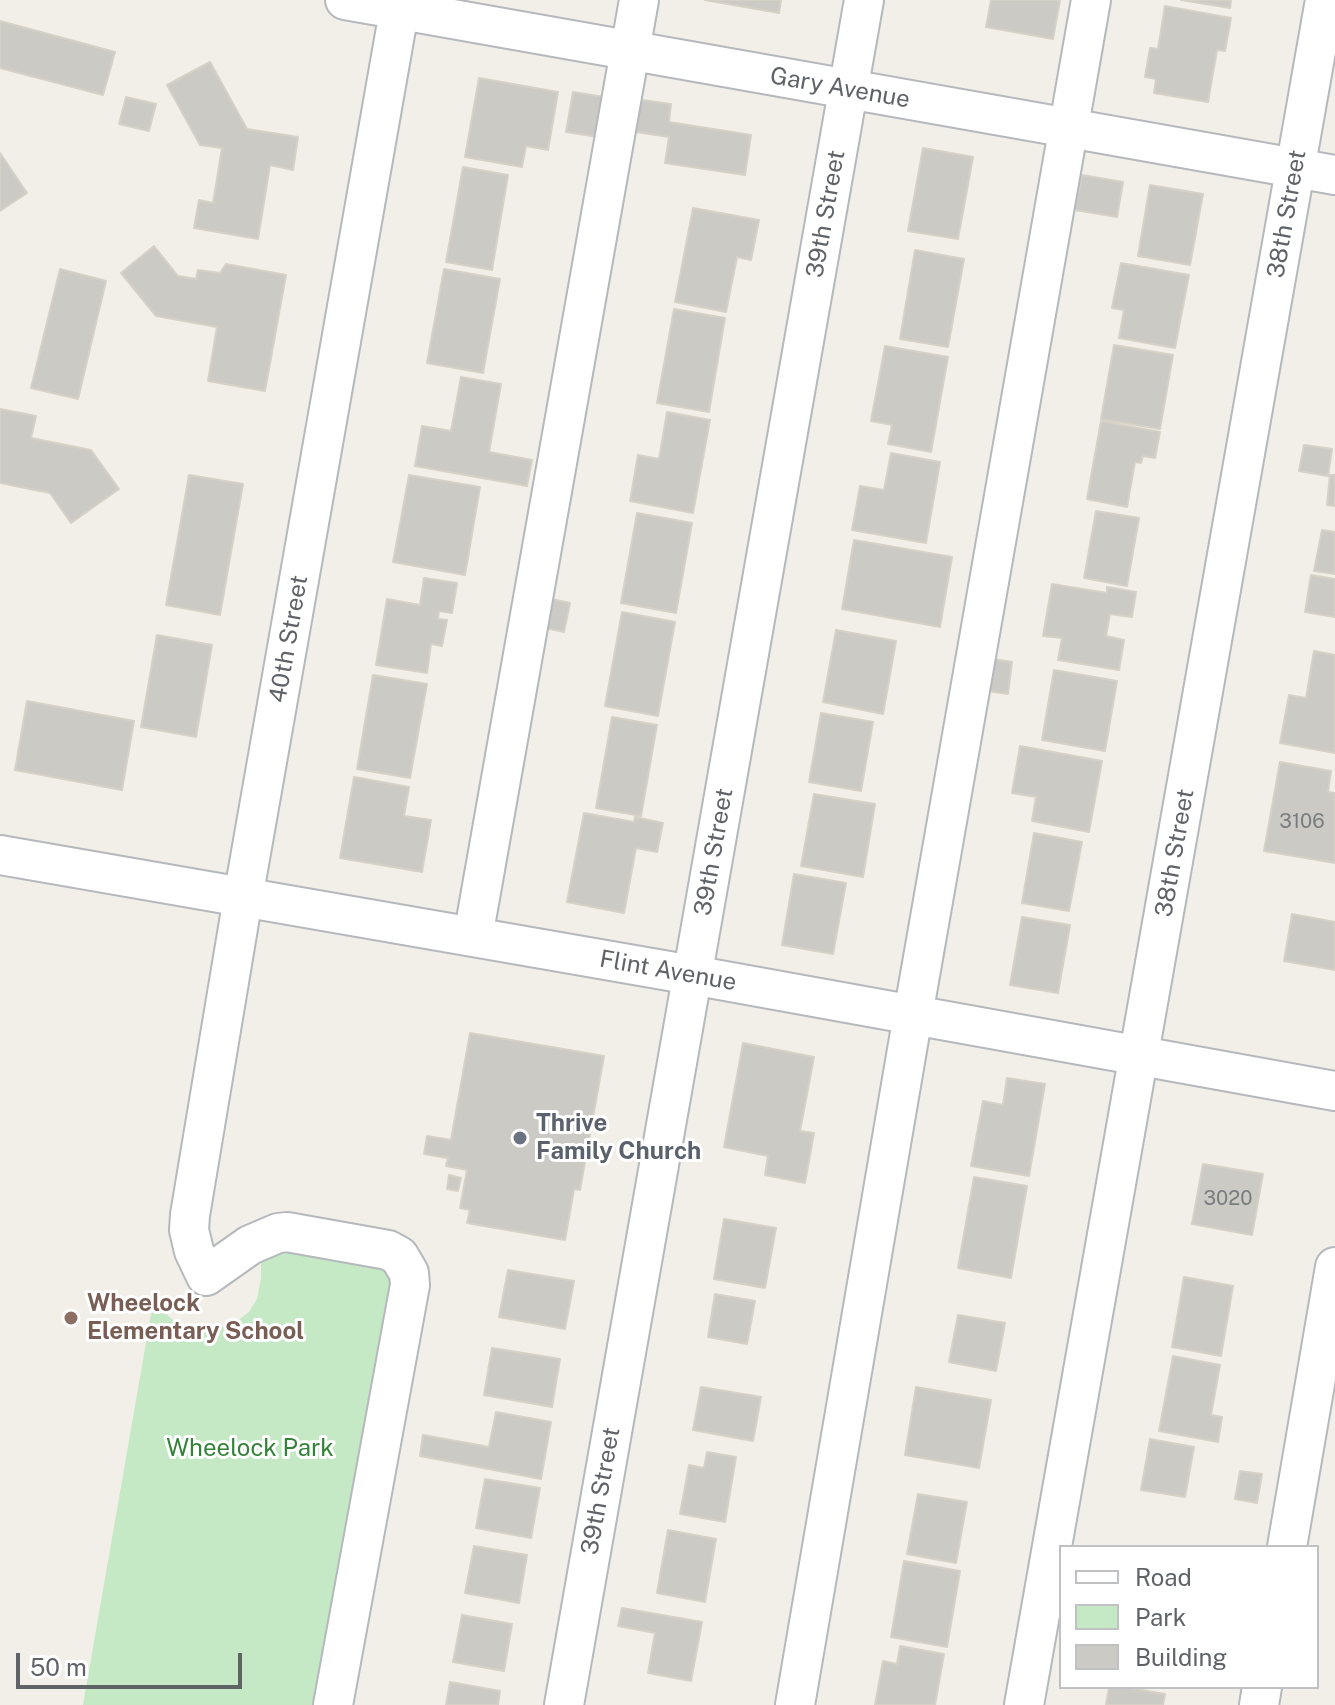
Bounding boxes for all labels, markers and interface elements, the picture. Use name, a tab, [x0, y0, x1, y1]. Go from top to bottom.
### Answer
street label: Gary Avenue	[768, 62, 912, 114]
street label: 39th Street	[801, 148, 851, 280]
street label: 38th Street	[1262, 148, 1312, 280]
street label: 40th Street	[264, 573, 314, 705]
street label: 39th Street	[689, 786, 739, 918]
street label: 38th Street	[1150, 787, 1200, 919]
house number: 3106	[1279, 810, 1325, 834]
street label: Flint Avenue	[597, 945, 739, 997]
place label: Thrive Family Church	[536, 1110, 701, 1166]
marker: Thrive Family Church	[511, 1129, 529, 1147]
house number: 3020	[1204, 1187, 1252, 1211]
place label: Wheelock Elementary School	[87, 1290, 304, 1346]
marker: Wheelock Elementary School	[62, 1309, 80, 1327]
street label: 39th Street	[576, 1425, 626, 1557]
park label: Wheelock Park	[166, 1435, 334, 1463]
legend	[1059, 1545, 1319, 1689]
text: Road	[1135, 1563, 1192, 1591]
text: Park	[1135, 1603, 1186, 1631]
scale bar	[20, 1637, 246, 1687]
text: Building	[1135, 1643, 1227, 1671]
text: 50 m	[30, 1653, 87, 1681]

